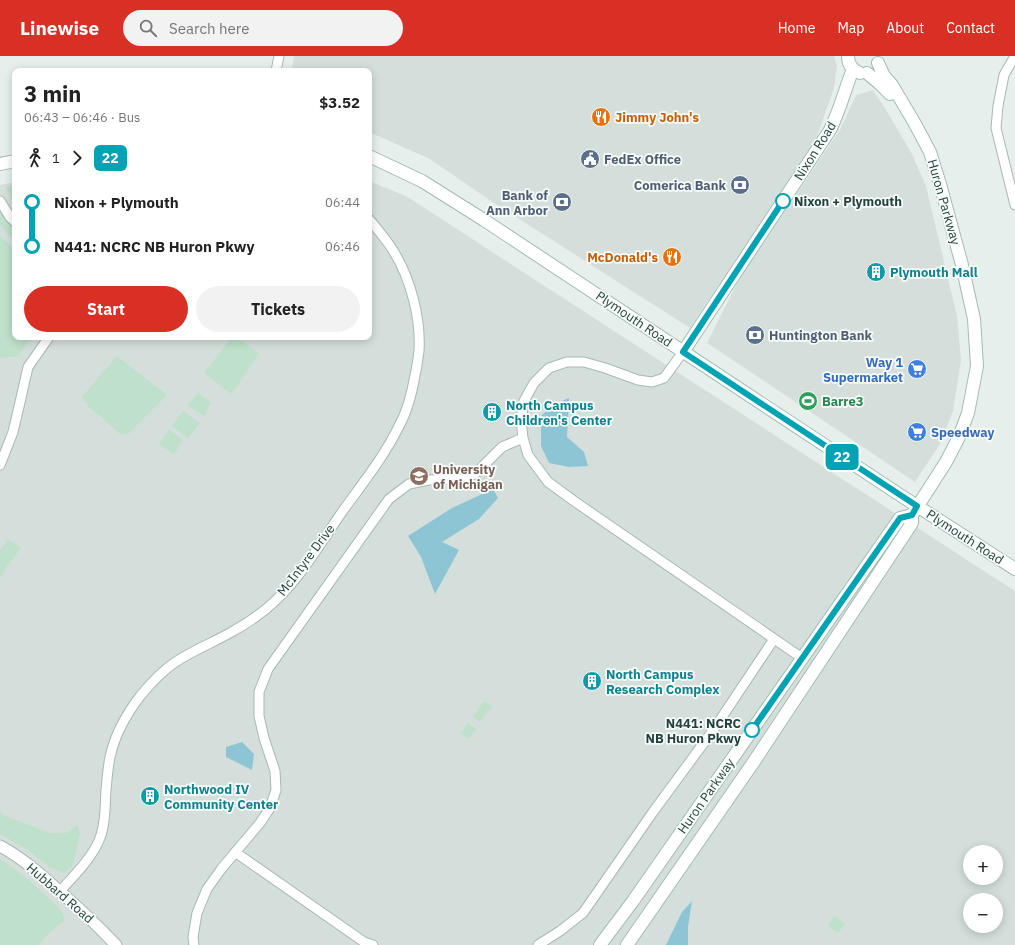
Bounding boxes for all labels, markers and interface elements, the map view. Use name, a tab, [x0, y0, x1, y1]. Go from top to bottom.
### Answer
search box	[123, 10, 403, 46]
text: Linewise	[20, 16, 99, 40]
icon: search	[137, 17, 159, 39]
text: Search here	[169, 19, 250, 38]
text: Home	[778, 19, 815, 37]
text: Map	[837, 19, 864, 37]
text: About	[886, 19, 924, 37]
text: Contact	[946, 19, 995, 37]
text: 3 min	[24, 79, 81, 108]
text: $3.52	[319, 93, 360, 112]
restaurant icon: Jimmy John's	[590, 106, 612, 128]
text: 06:43 – 06:46 · Bus	[24, 109, 140, 126]
place label: Jimmy John's	[615, 109, 700, 126]
street label: Nixon Road	[790, 118, 840, 184]
icon: walk	[24, 147, 46, 169]
icon: forward	[66, 147, 88, 169]
public building icon: FedEx Office	[579, 148, 601, 170]
text: 22	[102, 149, 119, 167]
text: 1	[52, 150, 60, 167]
place label: FedEx Office	[604, 151, 681, 168]
street label: Huron Parkway	[924, 157, 965, 247]
bank icon: Comerica Bank	[729, 174, 751, 196]
place label: Comerica Bank	[634, 177, 726, 194]
place label: Bank of Ann Arbor	[486, 187, 548, 219]
bank icon: Bank of Ann Arbor	[551, 191, 573, 213]
text: Nixon + Plymouth	[54, 193, 179, 212]
marker: Nixon + Plymouth	[775, 193, 791, 209]
place label: Nixon + Plymouth	[794, 193, 902, 210]
text: 06:44	[325, 194, 360, 211]
text: N441: NCRC NB Huron Pkwy	[54, 237, 254, 256]
text: 06:46	[325, 238, 360, 255]
restaurant icon: McDonald's	[661, 246, 683, 268]
place label: McDonald's	[587, 249, 658, 266]
building icon: Plymouth Mall	[865, 261, 887, 283]
place label: Plymouth Mall	[890, 264, 978, 281]
button: Start	[24, 286, 188, 332]
button: Tickets	[196, 286, 360, 332]
street label: Plymouth Road	[592, 287, 676, 351]
bank icon: Huntington Bank	[744, 324, 766, 346]
place label: Huntington Bank	[769, 327, 872, 344]
place label: Way 1 Supermarket	[823, 354, 903, 386]
supermarket icon: Way 1 Supermarket	[906, 358, 928, 380]
sports icon: Barre3	[797, 390, 819, 412]
place label: Barre3	[822, 393, 864, 410]
place label: North Campus Children's Center	[506, 397, 612, 429]
building icon: North Campus Children's Center	[481, 401, 503, 423]
supermarket icon: Speedway	[906, 421, 928, 443]
place label: Speedway	[931, 424, 995, 441]
line badge: 22	[824, 444, 860, 470]
text: 22	[834, 448, 850, 466]
place label: University of Michigan	[433, 461, 503, 493]
school or university icon: University of Michigan	[408, 465, 430, 487]
street label: Plymouth Road	[923, 506, 1007, 568]
street label: McIntyre Drive	[273, 521, 339, 599]
place label: North Campus Research Complex	[606, 666, 720, 698]
building icon: North Campus Research Complex	[581, 670, 603, 692]
place label: N441: NCRC NB Huron Pkwy	[646, 715, 742, 747]
marker: N441: NCRC NB Huron Pkwy	[744, 722, 760, 738]
street label: Huron Parkway	[674, 754, 739, 837]
place label: Northwood IV Community Center	[164, 781, 278, 813]
building icon: Northwood IV Community Center	[139, 785, 161, 807]
map controls	[963, 845, 1003, 933]
button: +	[963, 845, 1003, 885]
street label: Hubbard Road	[23, 859, 97, 927]
button: −	[963, 893, 1003, 933]

